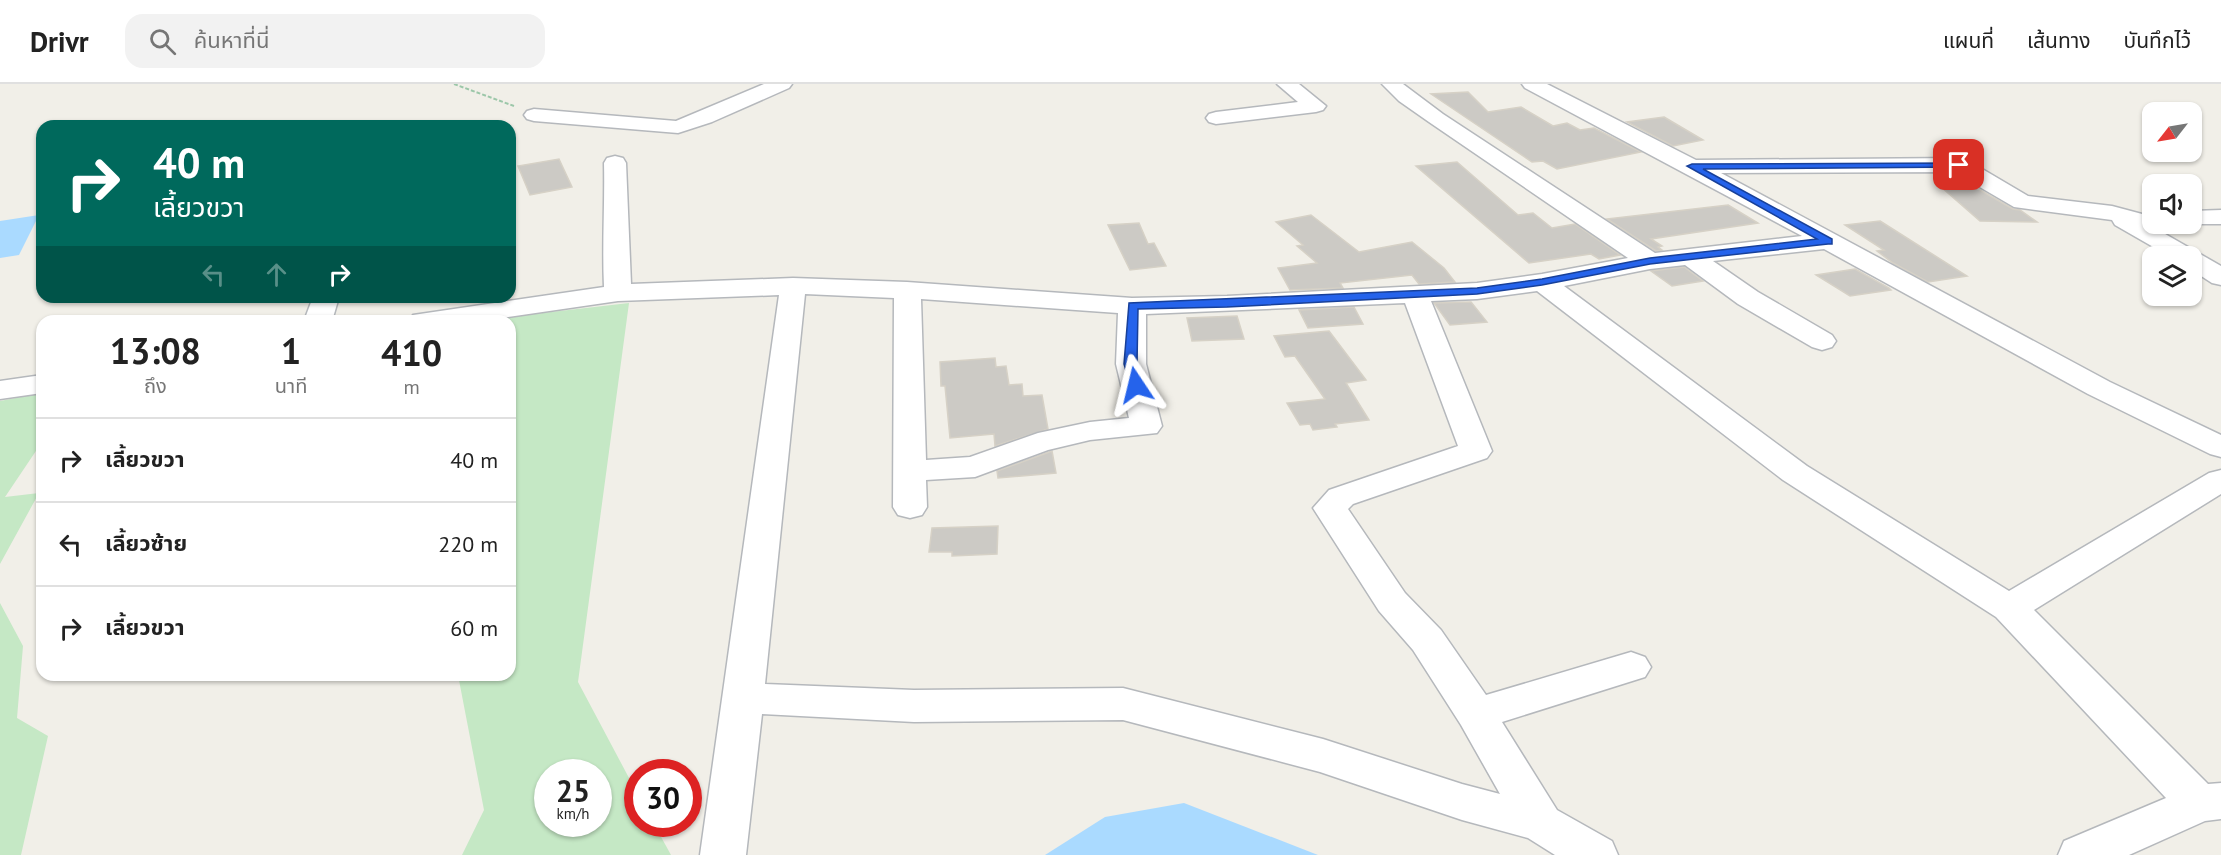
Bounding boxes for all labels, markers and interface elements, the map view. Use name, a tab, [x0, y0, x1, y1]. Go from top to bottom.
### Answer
search box	[125, 14, 545, 68]
text: Drivr	[30, 23, 89, 60]
icon: search	[146, 25, 179, 58]
text: ค้นหาที่นี่	[194, 26, 269, 54]
text: แผนที่	[1943, 27, 1994, 54]
text: เส้นทาง	[2027, 27, 2091, 54]
text: บันทึกไว้	[2124, 27, 2191, 54]
north arrow	[2142, 102, 2202, 162]
map controls	[2142, 102, 2202, 306]
text: 40 m	[153, 135, 245, 190]
pin	[1933, 139, 1984, 190]
icon: right	[54, 144, 132, 222]
icon: arrive	[1942, 148, 1975, 181]
button: sound	[2142, 174, 2202, 234]
text: เลี้ยวขวา	[153, 190, 244, 224]
button: layers	[2142, 246, 2202, 306]
icon: left	[197, 258, 230, 291]
icon: ahead	[260, 258, 293, 291]
icon: right	[323, 258, 356, 291]
text: 13:08	[110, 327, 201, 374]
text: 1	[281, 327, 301, 374]
text: 410	[381, 329, 442, 376]
position arrow	[1104, 353, 1168, 417]
text: ถึง	[144, 373, 167, 399]
text: นาที	[275, 373, 307, 399]
text: m	[404, 374, 420, 400]
icon: right	[54, 444, 87, 477]
text: เลี้ยวขวา	[105, 445, 185, 473]
text: 40 m	[450, 446, 498, 474]
icon: left	[54, 528, 87, 561]
text: เลี้ยวซ้าย	[105, 529, 187, 557]
text: 220 m	[438, 530, 498, 558]
icon: right	[54, 612, 87, 645]
text: เลี้ยวขวา	[105, 613, 185, 641]
text: 60 m	[450, 614, 498, 642]
speed limit sign: 30	[624, 759, 702, 837]
text: 25	[556, 771, 590, 810]
text: km/h	[557, 804, 589, 823]

